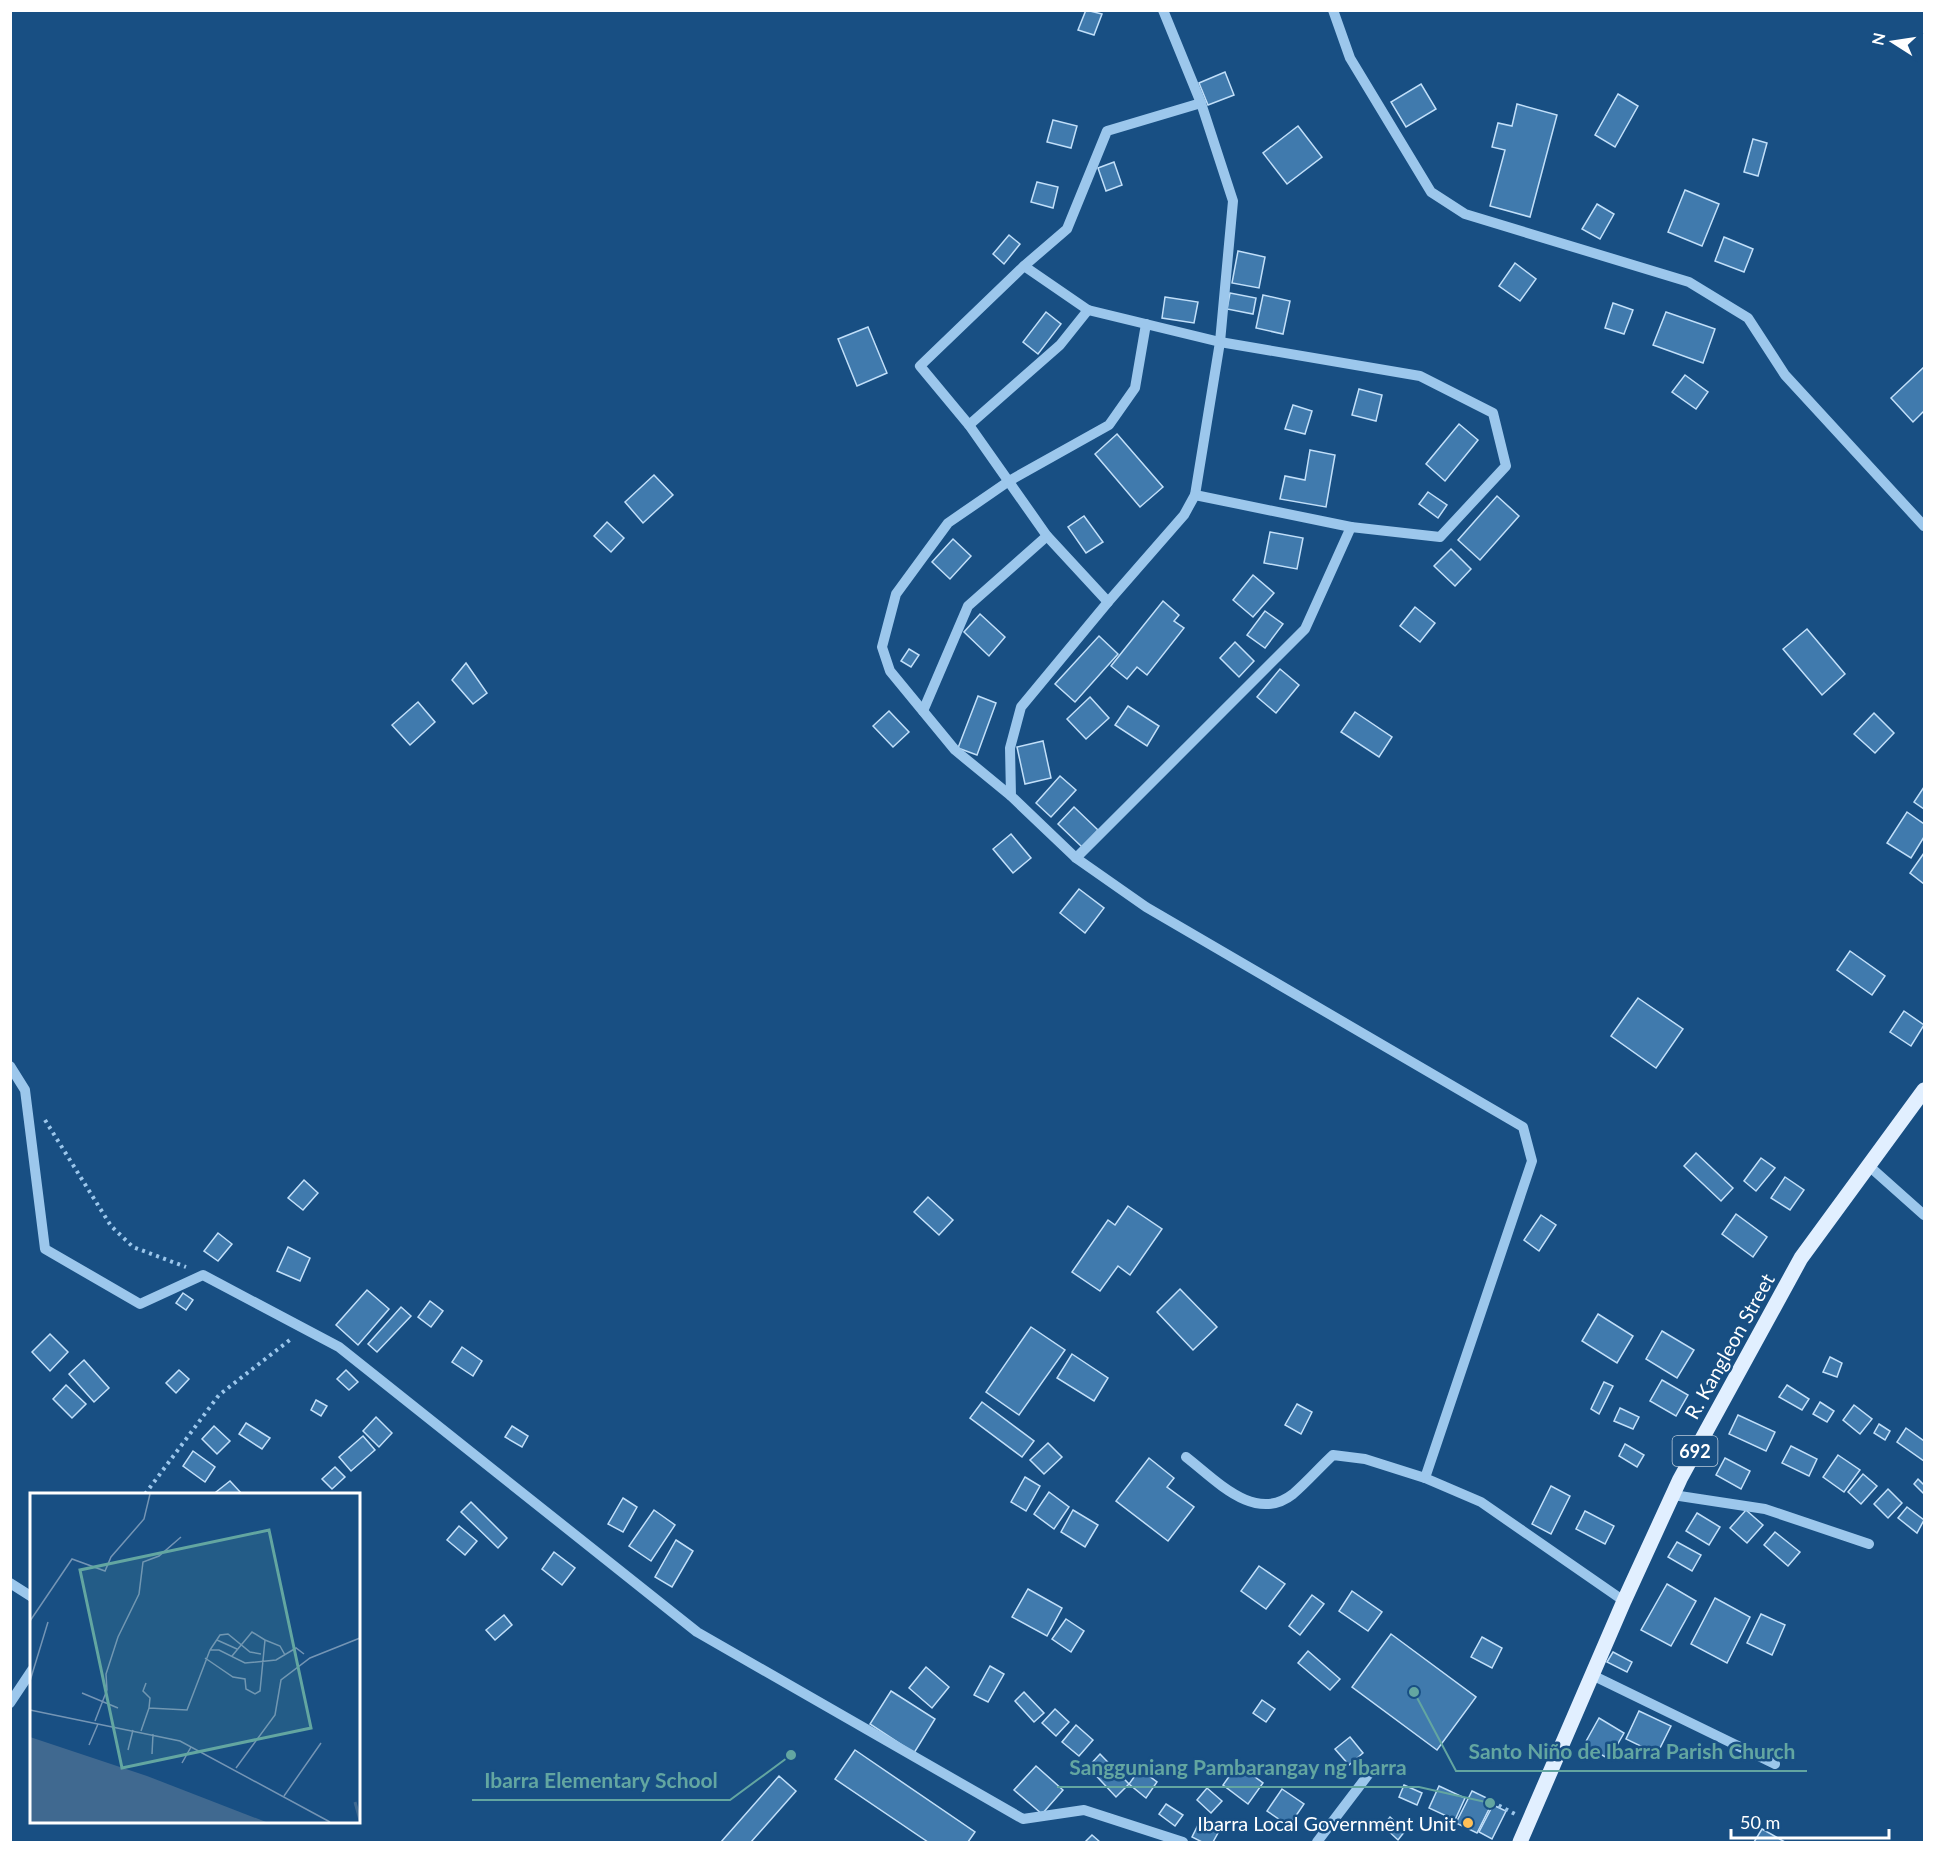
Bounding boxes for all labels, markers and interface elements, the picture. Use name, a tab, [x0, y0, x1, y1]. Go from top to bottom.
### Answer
north arrow	[1863, 12, 1923, 72]
text: N	[1867, 31, 1888, 47]
street label: R. Kangleon Street	[1679, 1269, 1779, 1423]
road number: 692	[1672, 1436, 1718, 1466]
inset map	[30, 1493, 360, 1823]
callout: Santo Niño de Ibarra Parish Church	[1456, 1732, 1807, 1771]
text: Santo Niño de Ibarra Parish Church	[1469, 1738, 1795, 1763]
callout: Sangguniang Pambarangay ng Ibarra	[1057, 1748, 1419, 1787]
text: Sangguniang Pambarangay ng Ibarra	[1069, 1754, 1407, 1779]
callout: Ibarra Elementary School	[472, 1761, 730, 1800]
text: Ibarra Elementary School	[484, 1767, 718, 1792]
scale bar	[1731, 1802, 1888, 1840]
place label: Ibarra Local Government Unit	[1197, 1811, 1456, 1835]
text: 50 m	[1740, 1811, 1780, 1833]
marker: Ibarra Local Government Unit	[1461, 1816, 1475, 1830]

